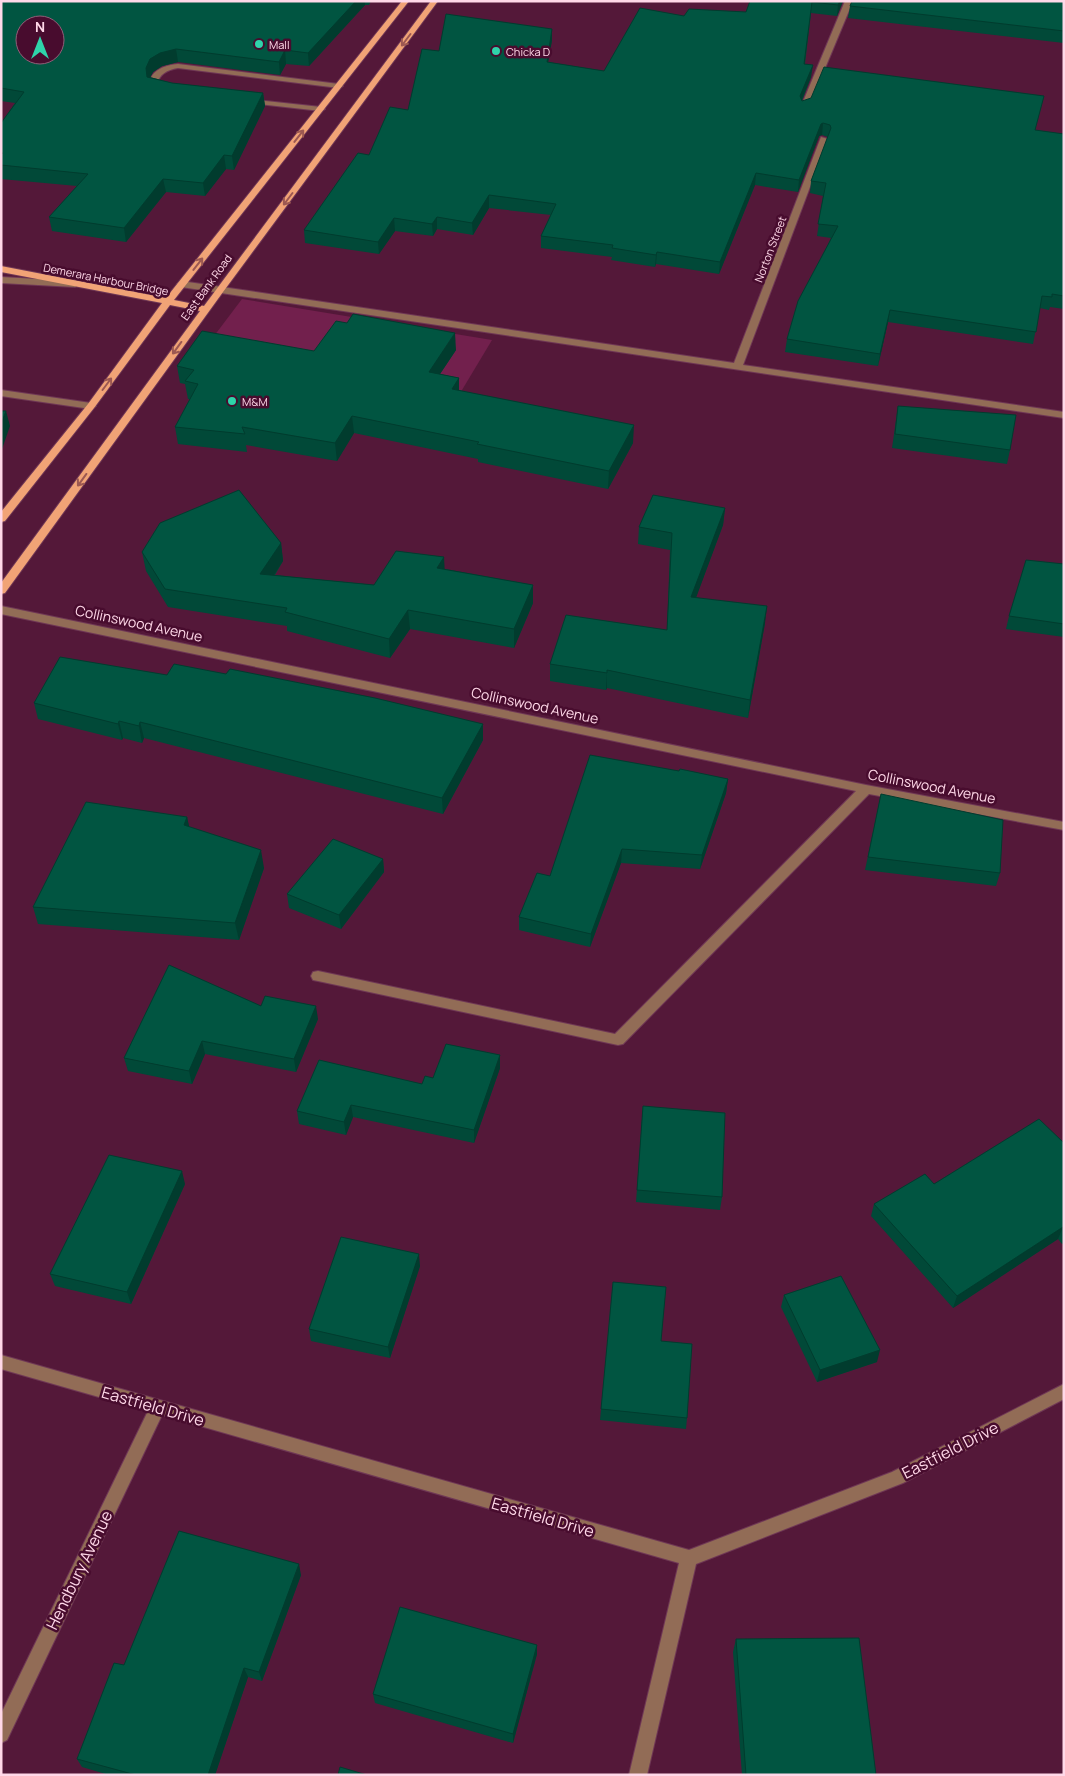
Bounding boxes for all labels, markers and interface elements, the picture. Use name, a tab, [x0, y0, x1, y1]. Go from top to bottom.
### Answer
north arrow	[15, 15, 65, 65]
text: N	[35, 17, 45, 36]
one-way arrow	[401, 33, 411, 47]
place label: Mall	[269, 37, 290, 52]
marker: Mall	[253, 38, 265, 50]
place label: Chicka D	[506, 44, 550, 59]
marker: Chicka D	[490, 45, 502, 57]
one-way arrow	[293, 130, 304, 143]
one-way arrow	[283, 192, 293, 206]
street label: Norton Street	[751, 214, 789, 284]
street label: East Bank Road	[177, 251, 235, 323]
one-way arrow	[192, 258, 203, 271]
street label: Demerara Harbour Bridge	[42, 259, 170, 299]
one-way arrow	[172, 341, 183, 354]
one-way arrow	[102, 378, 113, 391]
place label: M&M	[242, 394, 268, 409]
marker: M&M	[226, 395, 238, 407]
one-way arrow	[77, 473, 87, 487]
street label: Collinswood Avenue	[74, 600, 204, 646]
street label: Collinswood Avenue	[470, 682, 600, 728]
street label: Collinswood Avenue	[867, 764, 997, 808]
street label: Eastfield Drive	[99, 1381, 207, 1431]
street label: Eastfield Drive	[898, 1416, 1002, 1484]
street label: Eastfield Drive	[489, 1492, 597, 1542]
street label: Hendbury Avenue	[41, 1507, 117, 1633]

